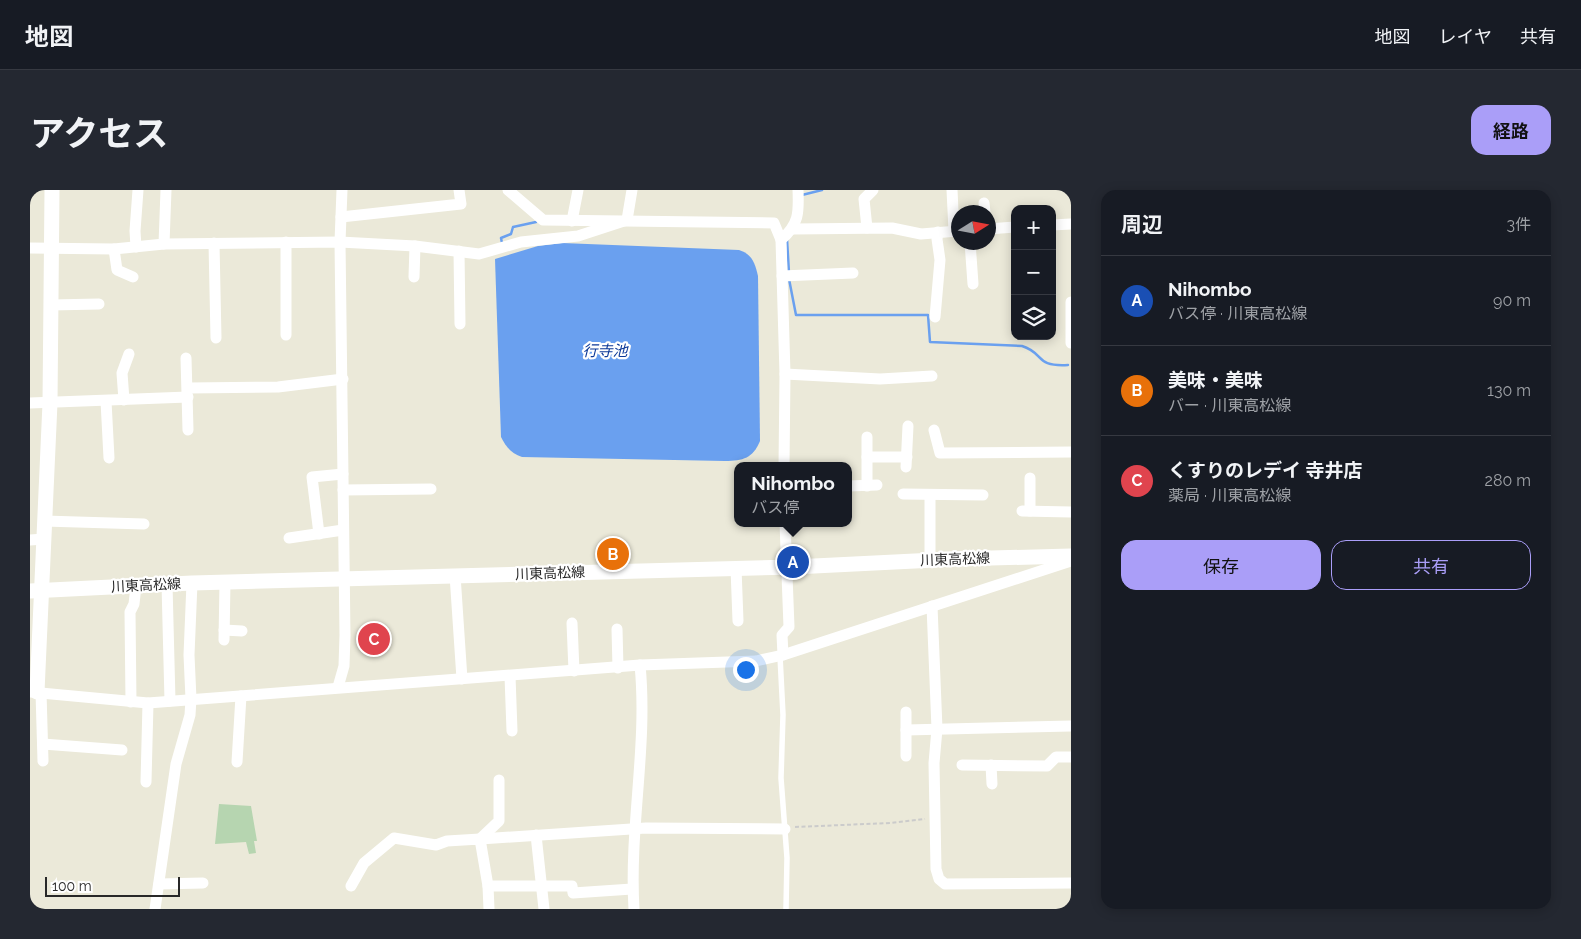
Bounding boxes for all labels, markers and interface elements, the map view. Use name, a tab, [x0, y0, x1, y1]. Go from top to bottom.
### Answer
text: 地図	[25, 22, 73, 51]
text: 地図	[1375, 26, 1411, 47]
text: レイヤ	[1439, 26, 1492, 47]
text: 共有	[1520, 26, 1556, 47]
button: 経路	[1471, 105, 1551, 155]
text: アクセス	[30, 113, 168, 154]
north arrow	[951, 205, 996, 250]
map controls	[1011, 205, 1056, 340]
button: +	[1011, 205, 1056, 250]
text: 周辺	[1121, 212, 1163, 237]
text: 3件	[1506, 215, 1531, 234]
button: −	[1011, 250, 1056, 295]
text: Nihombo	[1168, 278, 1252, 300]
text: A	[1132, 291, 1142, 310]
text: 90 m	[1493, 291, 1531, 310]
button: layers	[1011, 295, 1056, 340]
text: バス停 · 川東高松線	[1168, 304, 1307, 323]
water label: 行寺池	[582, 342, 629, 360]
text: 美味・美味	[1168, 369, 1263, 391]
text: B	[1132, 381, 1142, 400]
text: 130 m	[1487, 381, 1531, 400]
text: バー · 川東高松線	[1168, 396, 1291, 415]
text: くすりのレデイ 寺井店	[1168, 459, 1363, 481]
popup	[734, 462, 852, 527]
text: C	[1132, 471, 1142, 490]
text: 280 m	[1485, 471, 1531, 490]
text: Nihombo	[751, 472, 835, 494]
text: 薬局 · 川東高松線	[1168, 486, 1291, 505]
text: バス停	[751, 498, 799, 517]
pin: B	[597, 535, 629, 573]
button: 保存	[1121, 540, 1321, 590]
button: 共有	[1331, 540, 1531, 590]
pin: A	[777, 543, 809, 581]
street label: 川東高松線	[920, 550, 990, 568]
street label: 川東高松線	[515, 564, 585, 582]
street label: 川東高松線	[111, 575, 181, 595]
pin: C	[358, 620, 390, 658]
your location	[733, 657, 759, 683]
scale bar	[45, 874, 180, 897]
text: 100 m	[52, 878, 92, 894]

